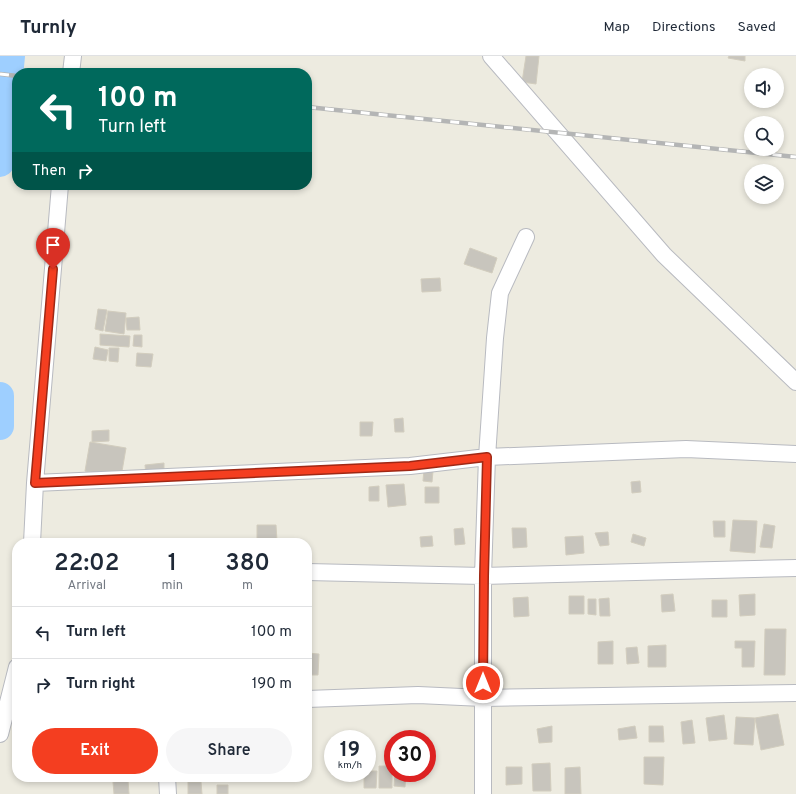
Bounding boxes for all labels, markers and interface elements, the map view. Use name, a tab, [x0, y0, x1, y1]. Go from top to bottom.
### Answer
text: Turnly	[20, 16, 77, 40]
text: Map	[604, 19, 630, 36]
text: Directions	[652, 19, 716, 36]
text: Saved	[738, 19, 776, 36]
map controls	[744, 68, 784, 204]
button: sound	[744, 68, 784, 108]
text: 100 m	[98, 81, 178, 117]
icon: left	[32, 84, 84, 136]
text: Turn left	[98, 116, 166, 139]
button: search	[744, 116, 784, 156]
icon: right	[74, 160, 96, 182]
text: Then	[32, 162, 66, 181]
button: layers	[744, 164, 784, 204]
pin	[36, 228, 70, 269]
icon: arrive	[42, 234, 64, 256]
text: 22:02	[54, 549, 119, 579]
text: 1	[168, 549, 177, 579]
text: 380	[225, 549, 270, 579]
text: Arrival	[67, 578, 106, 594]
text: min	[162, 578, 183, 594]
text: m	[242, 578, 253, 594]
icon: left	[32, 622, 54, 644]
text: Turn left	[66, 623, 126, 642]
text: 100 m	[251, 623, 292, 642]
position arrow	[462, 662, 504, 704]
icon: right	[32, 674, 54, 696]
text: Turn right	[66, 675, 135, 694]
text: 190 m	[252, 675, 292, 694]
button: Exit	[32, 728, 158, 774]
button: Share	[166, 728, 292, 774]
speed limit sign: 30	[384, 730, 436, 782]
text: 19	[340, 738, 360, 764]
text: km/h	[338, 759, 362, 772]

